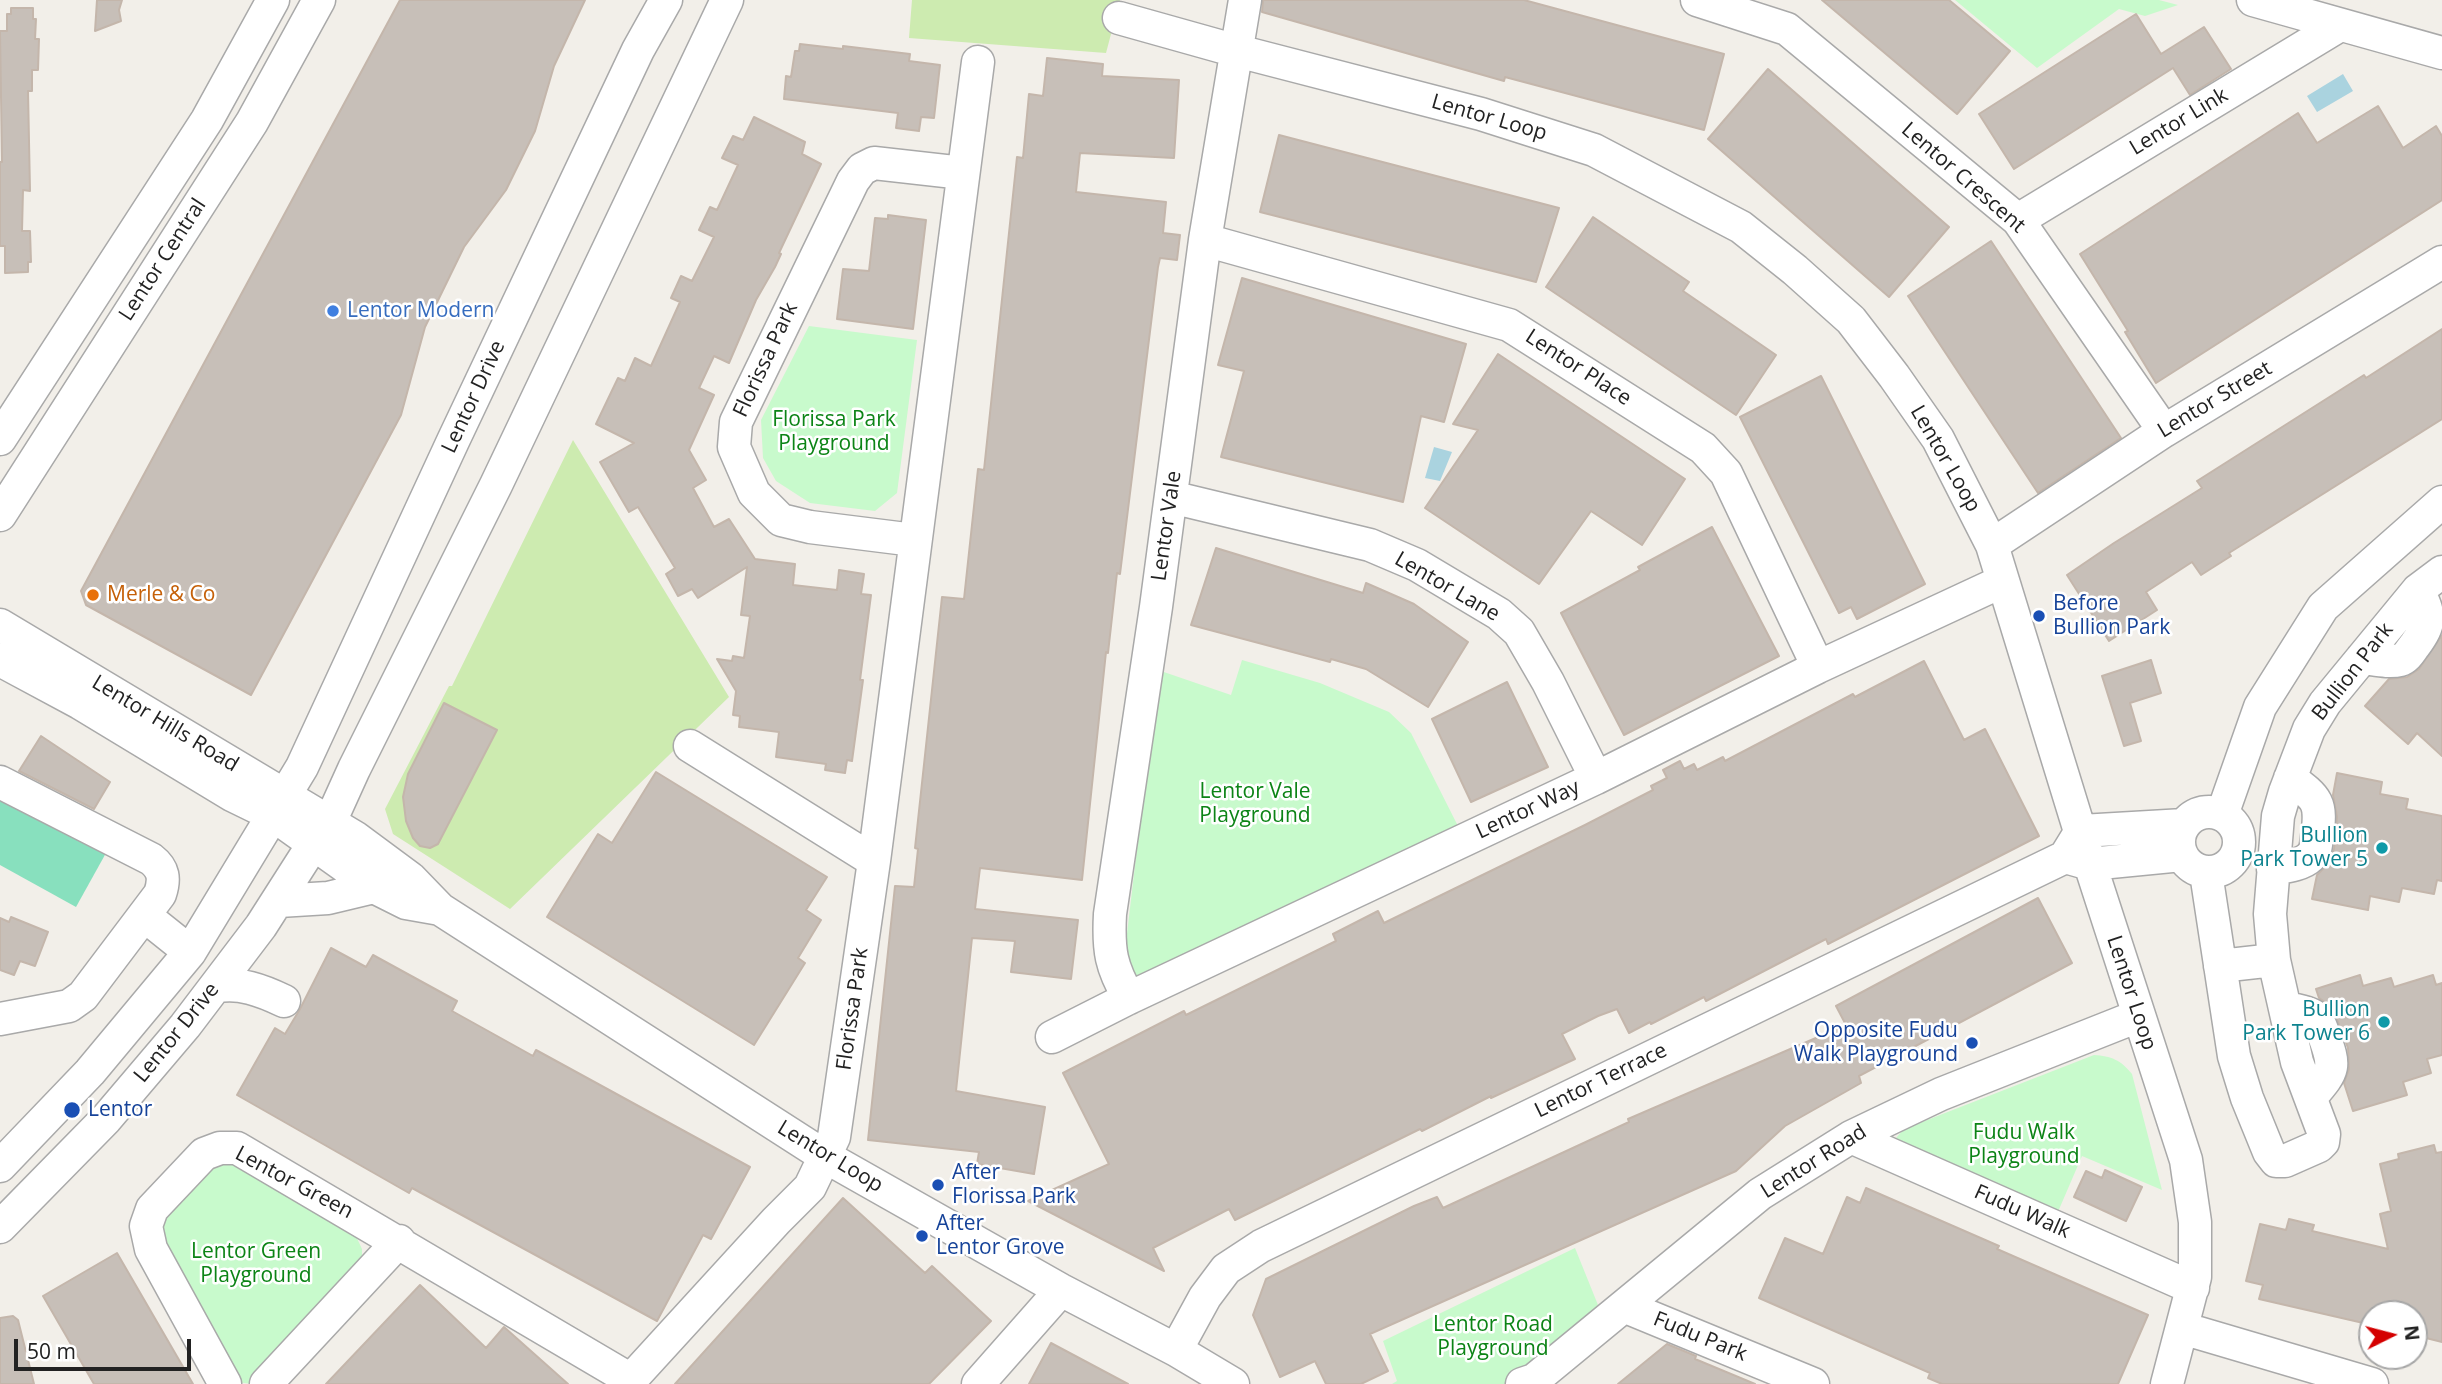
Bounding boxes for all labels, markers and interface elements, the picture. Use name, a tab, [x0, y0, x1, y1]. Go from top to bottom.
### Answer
street label: Lentor Link	[2125, 83, 2233, 161]
street label: Lentor Loop	[1428, 90, 1550, 146]
street label: Lentor Crescent	[1896, 117, 2030, 239]
street label: Lentor Central	[114, 194, 212, 326]
place label: Lentor Modern	[347, 298, 494, 324]
street label: Florissa Park	[728, 299, 804, 421]
marker: Lentor Modern	[325, 303, 341, 319]
street label: Lentor Place	[1520, 324, 1636, 412]
street label: Lentor Drive	[437, 337, 511, 457]
street label: Lentor Street	[2153, 356, 2277, 444]
street label: Lentor Loop	[1904, 401, 1986, 517]
park label: Florissa Park Playground	[772, 407, 896, 457]
street label: Lentor Vale	[1147, 469, 1187, 583]
street label: Lentor Lane	[1390, 547, 1504, 627]
place label: Merle & Co	[107, 582, 215, 608]
marker: Merle & Co	[85, 587, 101, 603]
place label: Before Bullion Park	[2053, 591, 2170, 641]
marker: Before Bullion Park	[2031, 608, 2047, 624]
street label: Bullion Park	[2307, 618, 2399, 726]
street label: Lentor Hills Road	[87, 670, 243, 778]
street label: Lentor Way	[1472, 775, 1584, 845]
park label: Lentor Vale Playground	[1199, 779, 1311, 829]
place label: Bullion Park Tower 5	[2240, 823, 2368, 873]
marker: Bullion Park Tower 5	[2374, 840, 2390, 856]
street label: Lentor Loop	[2101, 933, 2161, 1053]
street label: Florissa Park	[832, 946, 874, 1072]
street label: Lentor Drive	[129, 978, 225, 1088]
place label: Bullion Park Tower 6	[2242, 997, 2370, 1047]
marker: Bullion Park Tower 6	[2376, 1014, 2392, 1030]
place label: Opposite Fudu Walk Playground	[1794, 1018, 1958, 1068]
marker: Opposite Fudu Walk Playground	[1964, 1035, 1980, 1051]
street label: Lentor Terrace	[1531, 1038, 1671, 1124]
place label: Lentor	[88, 1097, 152, 1123]
marker: Lentor	[62, 1100, 82, 1120]
street label: Lentor Loop	[773, 1116, 887, 1198]
street label: Lentor Road	[1756, 1120, 1872, 1204]
park label: Fudu Walk Playground	[1968, 1120, 2080, 1170]
street label: Lentor Green	[231, 1141, 357, 1225]
place label: After Florissa Park	[952, 1160, 1076, 1210]
marker: After Florissa Park	[930, 1177, 946, 1193]
street label: Fudu Walk	[1970, 1180, 2074, 1244]
place label: After Lentor Grove	[936, 1211, 1065, 1261]
marker: After Lentor Grove	[914, 1228, 930, 1244]
park label: Lentor Green Playground	[191, 1239, 321, 1289]
north arrow	[2358, 1300, 2428, 1370]
street label: Fudu Park	[1649, 1307, 1751, 1367]
park label: Lentor Road Playground	[1433, 1312, 1553, 1362]
scale bar	[18, 1324, 194, 1368]
text: N	[2398, 1324, 2426, 1342]
text: 50 m	[27, 1337, 76, 1365]

